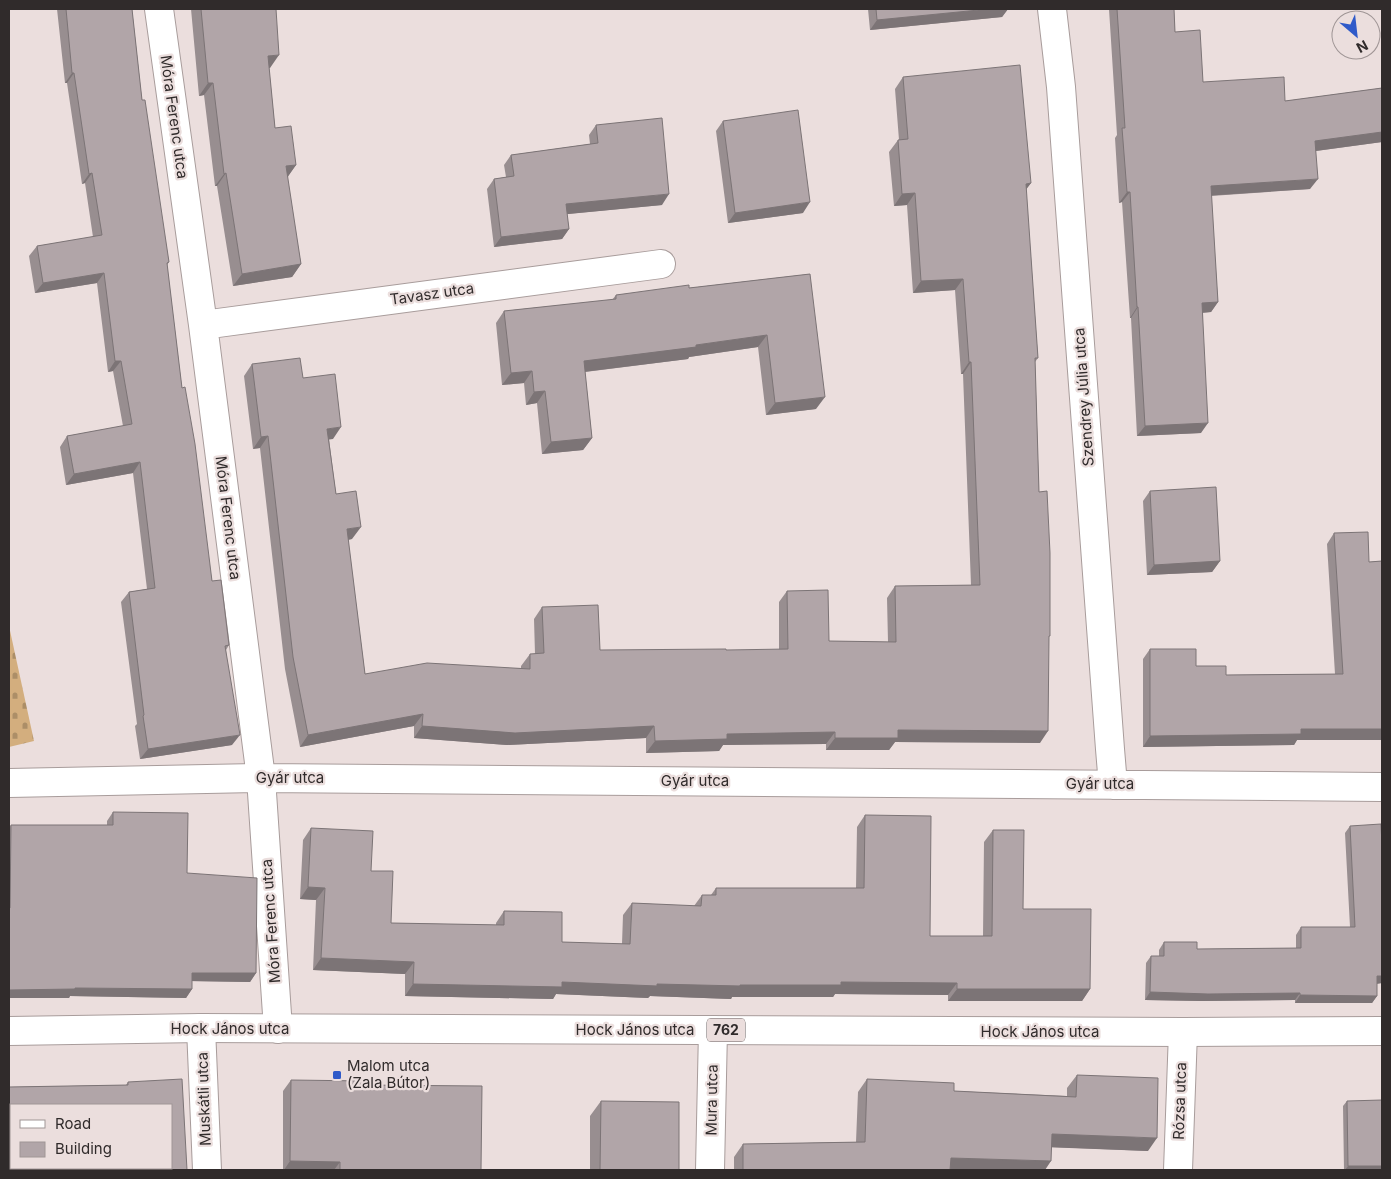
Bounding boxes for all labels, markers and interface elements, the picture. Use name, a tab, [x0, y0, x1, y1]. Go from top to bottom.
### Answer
north arrow	[1331, 10, 1381, 60]
text: N	[1354, 37, 1371, 57]
street label: Móra Ferenc utca	[156, 54, 193, 180]
street label: Tavasz utca	[389, 278, 475, 309]
street label: Szendrey Júlia utca	[1069, 327, 1098, 467]
street label: Móra Ferenc utca	[211, 455, 246, 581]
street label: Gyár utca	[256, 768, 324, 787]
street label: Gyár utca	[661, 771, 729, 790]
street label: Gyár utca	[1066, 774, 1134, 793]
street label: Móra Ferenc utca	[257, 858, 284, 984]
road number: 762	[707, 1018, 745, 1042]
street label: Hock János utca	[171, 1019, 289, 1038]
street label: Hock János utca	[576, 1020, 694, 1039]
street label: Hock János utca	[981, 1022, 1099, 1041]
street label: Muskátli utca	[192, 1052, 215, 1146]
place label: Malom utca (Zala Bútor)	[347, 1056, 430, 1092]
street label: Rózsa utca	[1169, 1062, 1190, 1140]
street label: Mura utca	[701, 1064, 722, 1136]
marker: Malom utca (Zala Bútor)	[331, 1069, 343, 1081]
legend	[10, 1104, 172, 1169]
text: Road	[55, 1114, 91, 1133]
text: Building	[55, 1139, 112, 1158]

